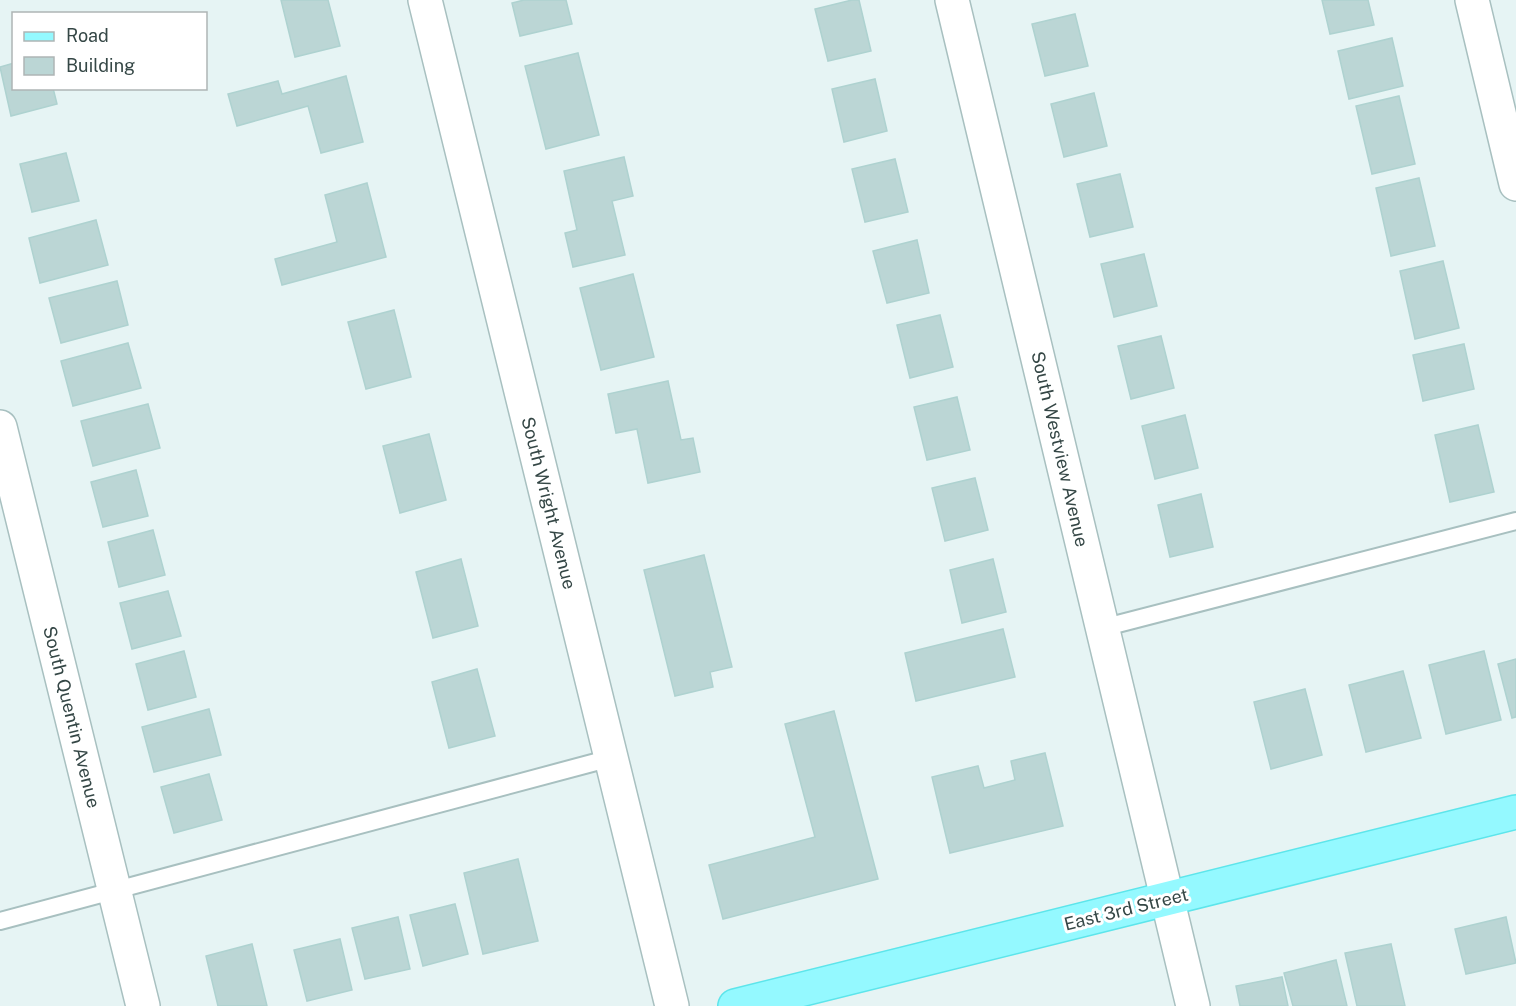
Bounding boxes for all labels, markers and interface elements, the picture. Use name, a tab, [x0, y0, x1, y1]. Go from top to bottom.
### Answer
legend	[12, 12, 207, 90]
text: Road	[66, 25, 109, 46]
text: Building	[66, 55, 135, 76]
street label: South Westview Avenue	[1027, 349, 1093, 549]
street label: South Wright Avenue	[517, 415, 581, 591]
street label: South Quentin Avenue	[39, 624, 105, 810]
street label: East 3rd Street	[1062, 883, 1190, 935]

